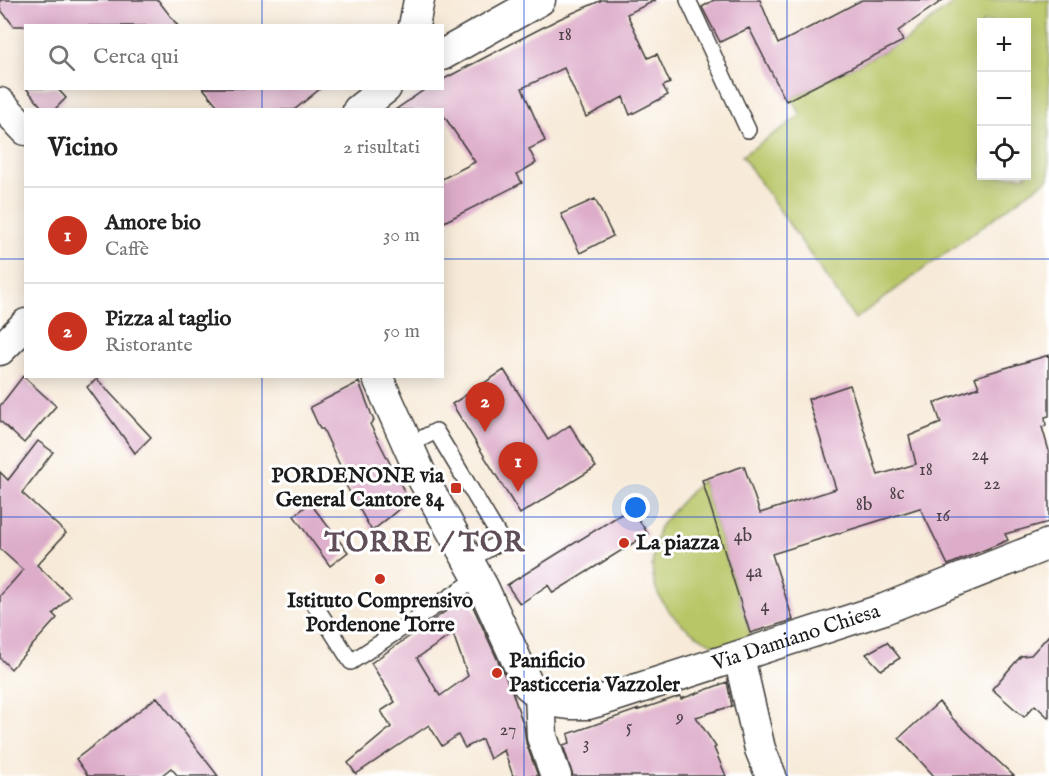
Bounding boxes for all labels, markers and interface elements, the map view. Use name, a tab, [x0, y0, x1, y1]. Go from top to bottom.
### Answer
map controls	[977, 18, 1031, 180]
button: +	[977, 18, 1031, 72]
search box	[24, 24, 444, 90]
house number: 18	[558, 24, 572, 47]
icon: search	[45, 41, 78, 74]
text: Cerca qui	[93, 43, 179, 71]
button: −	[977, 72, 1031, 126]
button: locate	[977, 126, 1031, 180]
text: Vicino	[48, 131, 118, 164]
text: 2 risultati	[343, 135, 420, 160]
text: Amore bio	[105, 209, 201, 237]
text: 1	[64, 223, 71, 248]
text: 30 m	[383, 223, 420, 248]
text: Caffè	[105, 237, 149, 262]
text: Pizza al taglio	[105, 305, 231, 333]
text: 2	[63, 319, 72, 344]
text: 50 m	[383, 319, 420, 344]
text: Ristorante	[105, 333, 193, 358]
pin: 2	[466, 382, 504, 432]
pin: 1	[498, 442, 538, 492]
house number: 24	[971, 444, 989, 467]
house number: 18	[919, 459, 933, 482]
place label: PORDENONE via General Cantore 84	[271, 463, 445, 514]
house number: 22	[984, 473, 1000, 496]
marker: PORDENONE via General Cantore 84	[449, 481, 463, 495]
house number: 8c	[890, 483, 905, 506]
your location	[621, 493, 650, 522]
house number: 8b	[856, 494, 873, 517]
house number: 16	[936, 505, 951, 528]
house number: 4b	[734, 525, 753, 548]
district label: TORRE / TOR	[324, 527, 526, 561]
place label: La piazza	[636, 530, 720, 557]
marker: La piazza	[617, 536, 631, 550]
house number: 4a	[746, 561, 763, 584]
marker: Istituto Comprensivo Pordenone Torre	[373, 572, 387, 586]
place label: Istituto Comprensivo Pordenone Torre	[287, 588, 474, 639]
house number: 4	[761, 595, 770, 618]
street label: Via Damiano Chiesa	[708, 597, 884, 678]
place label: Panificio Pasticceria Vazzoler	[509, 648, 680, 699]
marker: Panificio Pasticceria Vazzoler	[490, 666, 504, 680]
house number: 9	[675, 706, 684, 729]
house number: 5	[626, 716, 633, 739]
house number: 27	[500, 719, 516, 742]
house number: 3	[583, 733, 589, 756]

